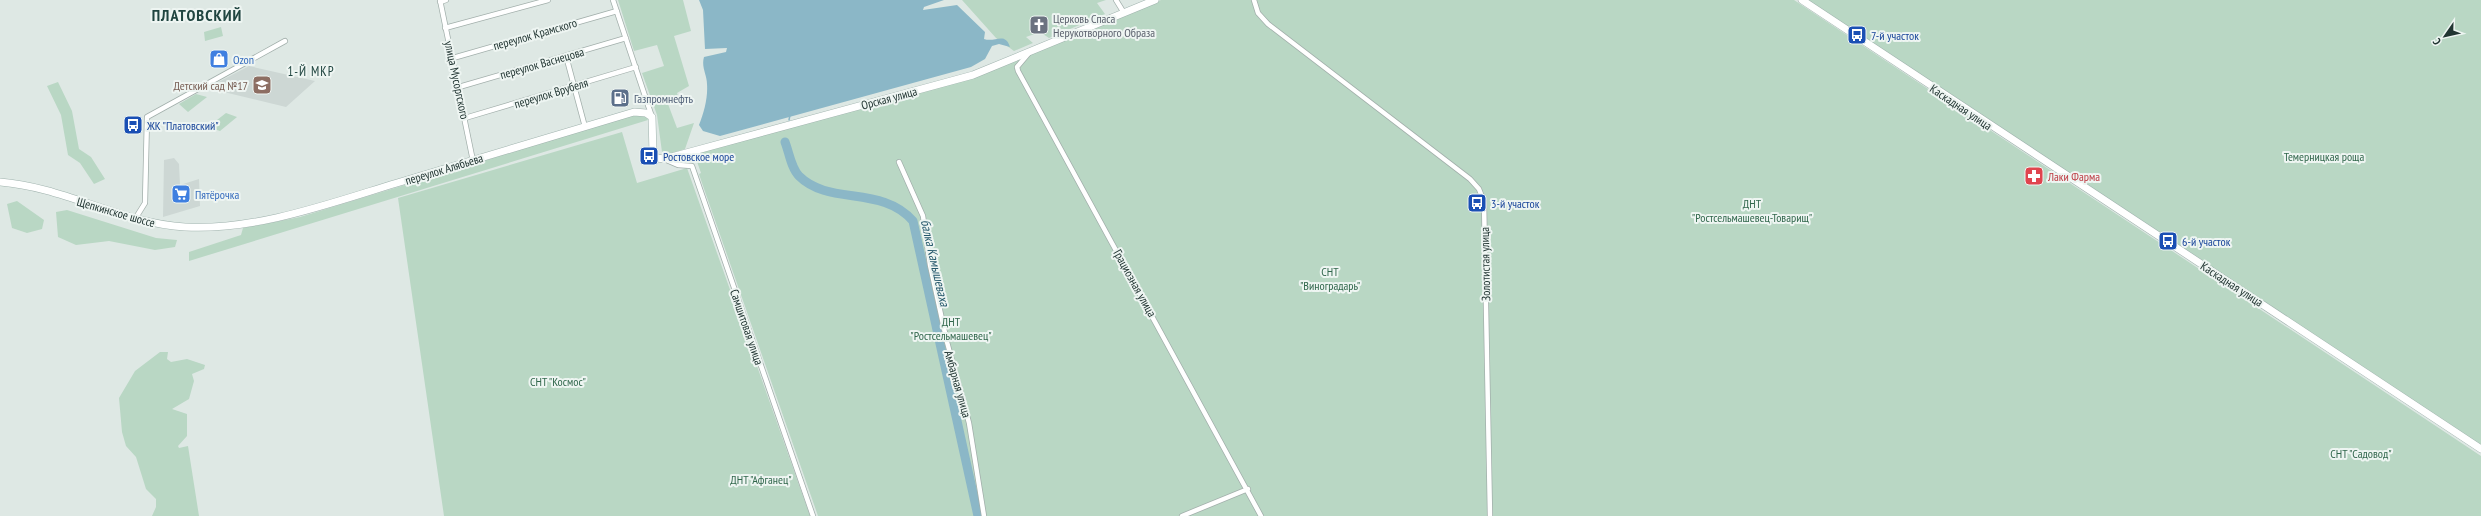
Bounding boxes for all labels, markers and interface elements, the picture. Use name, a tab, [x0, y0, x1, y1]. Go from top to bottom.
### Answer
district label: ПЛАТОВСКИЙ	[152, 5, 242, 25]
place label: Церковь Спаса Нерукотворного Образа	[1053, 11, 1155, 40]
church icon: Церковь Спаса Нерукотворного Образа	[1028, 14, 1050, 36]
street label: переулок Крамского	[491, 15, 579, 53]
north arrow	[2425, 16, 2465, 56]
bus stop icon: 7-й участок	[1846, 24, 1868, 46]
place label: 7-й участок	[1871, 28, 1919, 43]
text: С	[2429, 36, 2444, 48]
street label: улица Мусоргского	[441, 39, 473, 121]
street label: переулок Васнецова	[498, 44, 586, 82]
shop icon: Ozon	[208, 48, 230, 70]
place label: Ozon	[233, 52, 254, 67]
district label: 1-Й МКР	[287, 63, 335, 80]
school or university icon: Детский сад №17	[251, 74, 273, 96]
street label: переулок Врубеля	[512, 75, 590, 111]
place label: Детский сад №17	[173, 78, 248, 93]
street label: Каскадная улица	[1927, 81, 1995, 133]
street label: Орская улица	[859, 83, 919, 113]
fuel station icon: Газпромнефть	[609, 87, 631, 109]
place label: Газпромнефть	[634, 91, 693, 106]
bus stop icon: ЖК "Платовский"	[122, 114, 144, 136]
place label: ЖК "Платовский"	[146, 118, 219, 133]
bus stop icon: Ростовское море	[638, 145, 660, 167]
place label: Ростовское море	[663, 149, 734, 164]
park label: Темерницкая роща	[2284, 149, 2364, 164]
street label: переулок Алябьева	[403, 150, 485, 188]
pharmacy icon: Лаки Фарма	[2023, 165, 2045, 187]
place label: Лаки Фарма	[2047, 169, 2100, 184]
supermarket icon: Пятёрочка	[170, 183, 192, 205]
place label: Пятёрочка	[195, 187, 239, 202]
bus stop icon: 3-й участок	[1466, 192, 1488, 214]
street label: Щепкинское шоссе	[75, 194, 157, 230]
place label: 3-й участок	[1491, 196, 1540, 211]
park label: ДНТ "Ростсельмашевец-Товарищ"	[1692, 196, 1812, 225]
water label: балка Камышеваха	[917, 218, 953, 309]
street label: Золотистая улица	[1477, 227, 1493, 301]
bus stop icon: 6-й участок	[2157, 230, 2179, 252]
place label: 6-й участок	[2182, 234, 2231, 249]
street label: Грациозная улица	[1110, 247, 1160, 320]
street label: Каскадная улица	[2198, 258, 2266, 310]
park label: СНТ "Виноградарь"	[1300, 264, 1360, 293]
street label: Самшитовая улица	[727, 287, 767, 367]
park label: ДНТ "Ростсельмашевец"	[910, 314, 992, 343]
street label: Амбарная улица	[941, 349, 975, 419]
park label: СНТ "Космос"	[530, 374, 586, 389]
park label: СНТ "Садовод"	[2330, 446, 2392, 461]
park label: ДНТ "Афганец"	[730, 472, 792, 487]

